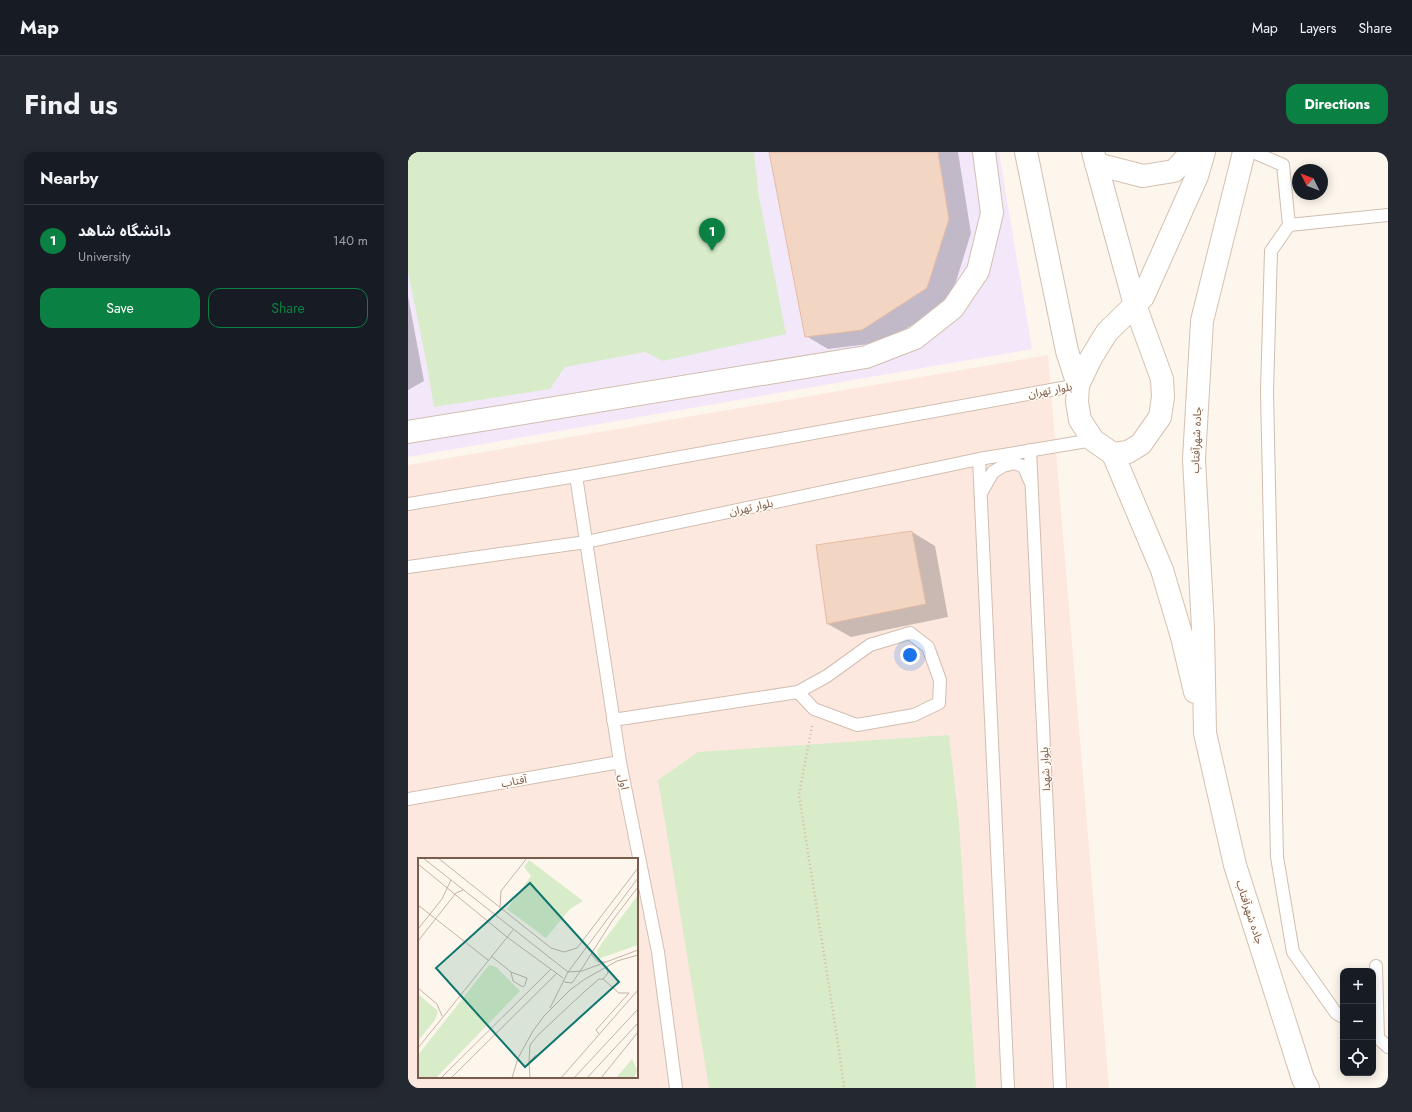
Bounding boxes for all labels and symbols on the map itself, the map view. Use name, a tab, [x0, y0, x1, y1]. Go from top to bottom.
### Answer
north arrow	[1292, 164, 1328, 200]
pin: 1	[699, 218, 725, 251]
street label: بلوار تهران	[1027, 378, 1073, 402]
street label: جاده شهرآفتاب	[1187, 406, 1205, 474]
street label: بلوار تهران	[728, 495, 774, 519]
your location	[900, 645, 920, 665]
street label: بلوار شهدا	[1036, 747, 1054, 791]
street label: آفتاب	[500, 771, 529, 791]
street label: اول	[615, 773, 633, 791]
inset map	[418, 858, 638, 1078]
street label: جاده شهرآفتاب	[1232, 878, 1268, 947]

